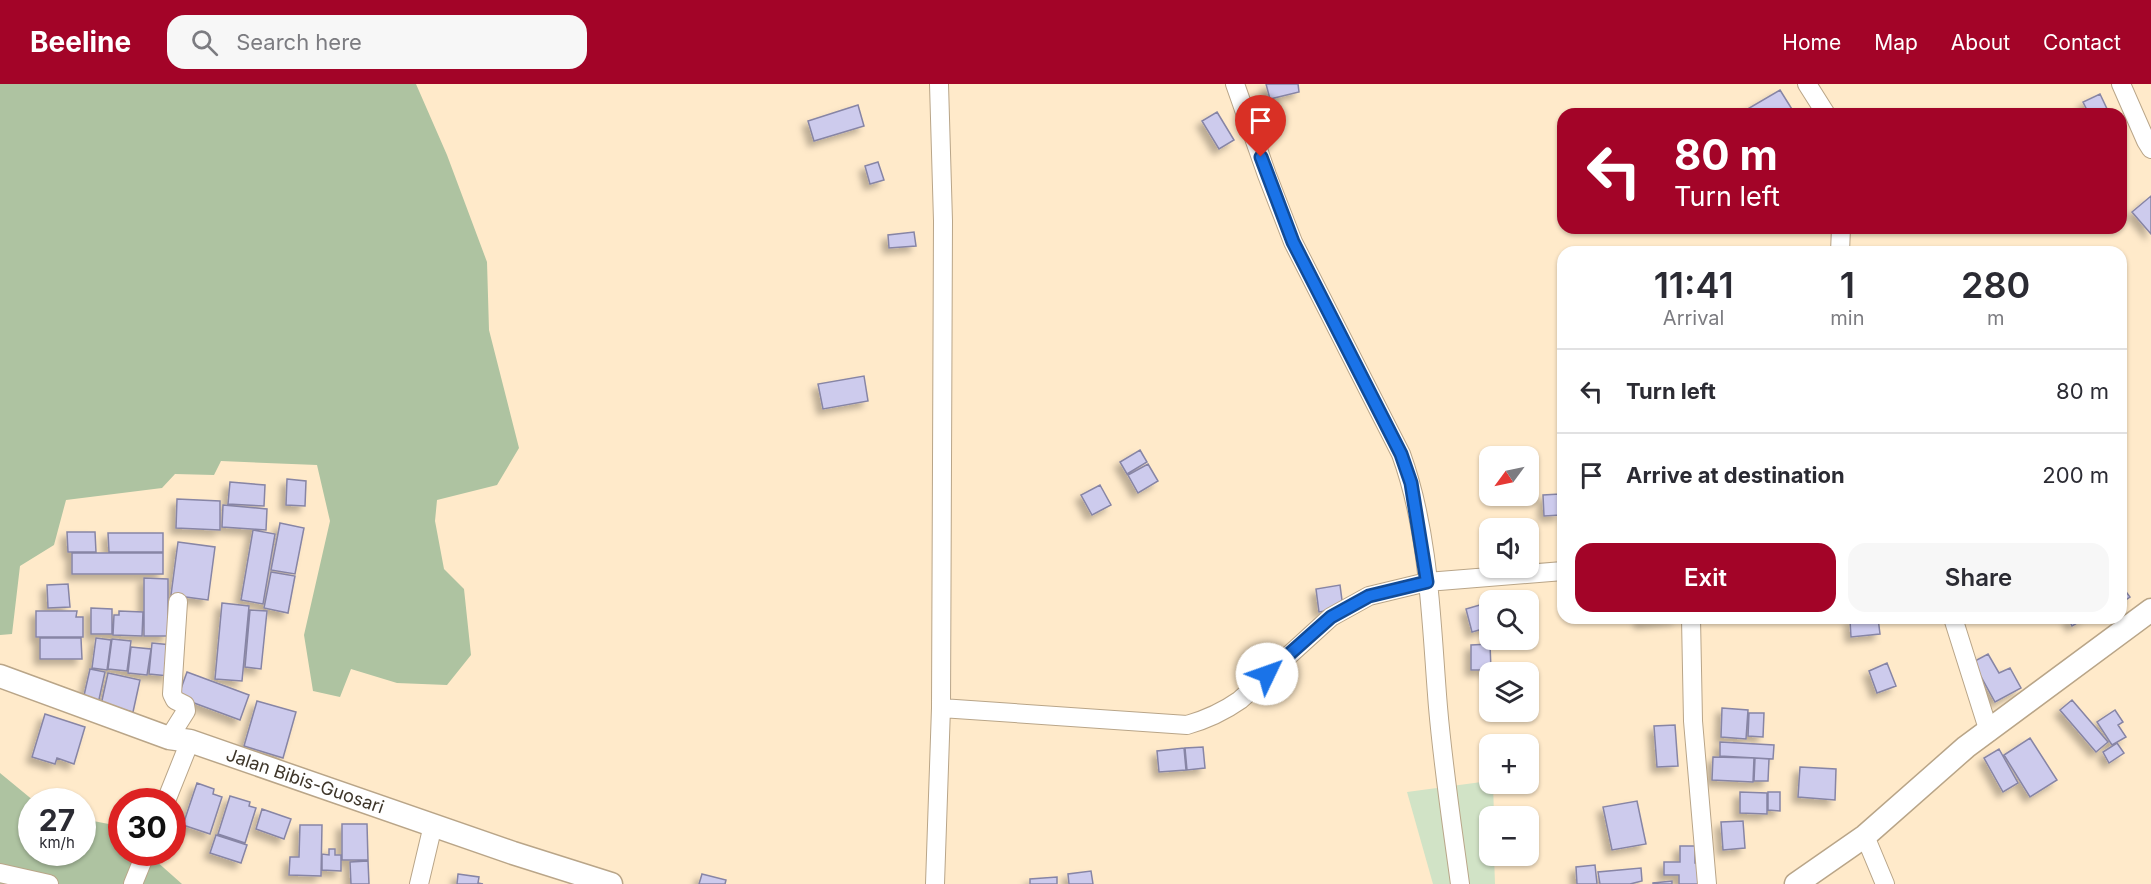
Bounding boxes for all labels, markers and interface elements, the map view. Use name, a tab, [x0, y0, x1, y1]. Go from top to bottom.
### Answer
search box	[167, 15, 587, 69]
text: Beeline	[30, 25, 131, 59]
icon: search	[188, 26, 221, 59]
text: Search here	[236, 29, 362, 55]
text: Home	[1782, 30, 1841, 55]
text: Map	[1874, 30, 1918, 55]
text: About	[1951, 30, 2010, 55]
text: Contact	[2043, 30, 2121, 55]
pin	[1235, 95, 1286, 157]
icon: arrive	[1244, 104, 1277, 137]
text: 80 m	[1674, 129, 1778, 180]
icon: left	[1575, 132, 1653, 210]
text: Turn left	[1674, 180, 1780, 213]
text: 11:41	[1654, 263, 1734, 307]
text: 1	[1840, 263, 1855, 307]
text: 280	[1961, 263, 2030, 307]
text: Arrival	[1663, 306, 1724, 330]
text: min	[1830, 306, 1864, 330]
text: m	[1987, 306, 2004, 330]
icon: left	[1575, 375, 1608, 408]
text: Turn left	[1626, 378, 1716, 404]
text: 80 m	[2056, 378, 2109, 404]
north arrow	[1479, 446, 1539, 506]
map controls	[1479, 446, 1539, 866]
icon: arrive	[1575, 459, 1608, 492]
text: Arrive at destination	[1626, 462, 1845, 488]
text: 200 m	[2042, 462, 2109, 488]
button: sound	[1479, 518, 1539, 578]
button: Exit	[1575, 543, 1836, 612]
button: Share	[1848, 543, 2109, 612]
button: search	[1479, 590, 1539, 650]
position arrow	[1235, 642, 1299, 706]
button: layers	[1479, 662, 1539, 722]
button: +	[1479, 734, 1539, 794]
street label: Jalan Bibis-Guosari	[223, 744, 387, 817]
speed limit sign: 30	[108, 788, 186, 866]
text: 27	[39, 802, 75, 838]
button: −	[1479, 806, 1539, 866]
text: km/h	[39, 833, 75, 852]

